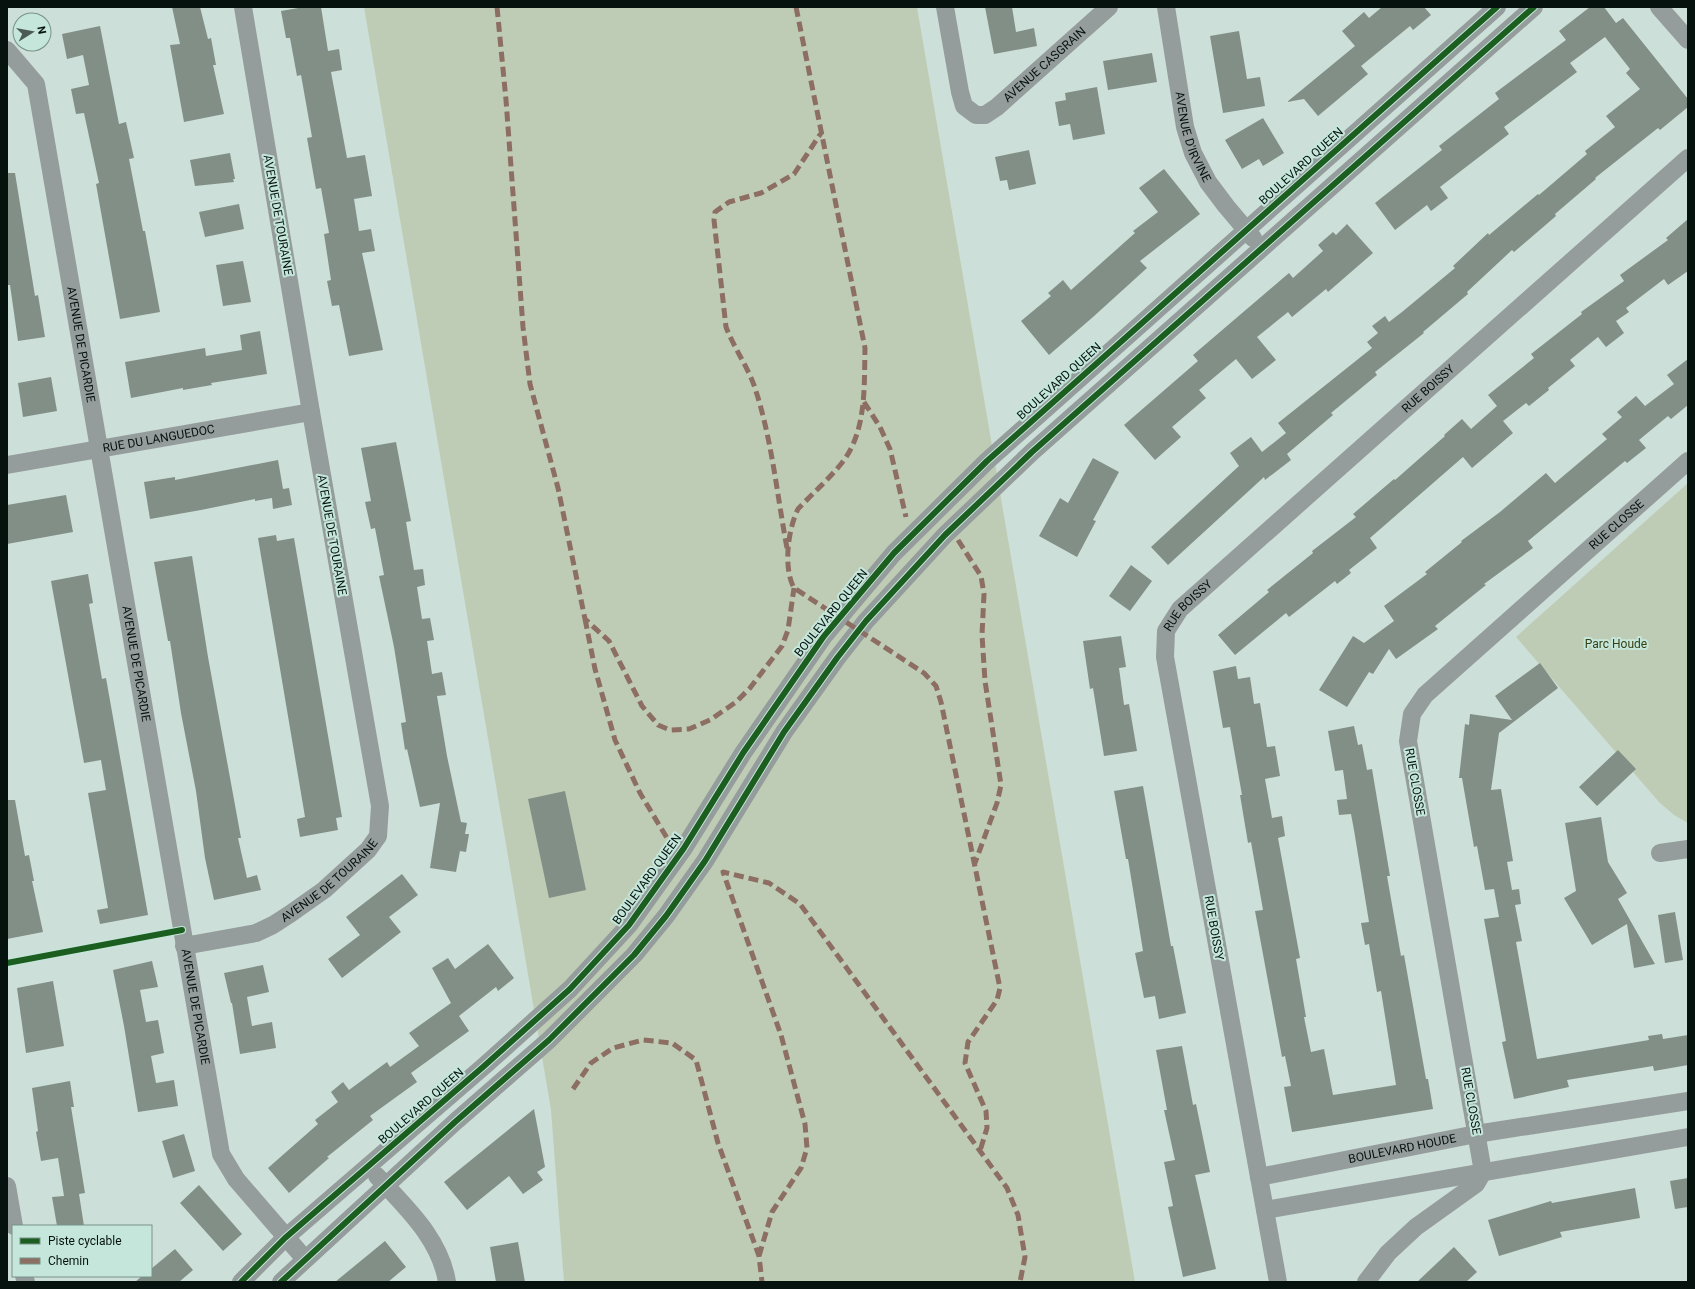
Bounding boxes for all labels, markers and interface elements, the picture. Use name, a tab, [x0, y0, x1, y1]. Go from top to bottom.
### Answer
north arrow	[12, 12, 52, 52]
street label: AVENUE CASGRAIN	[1000, 24, 1089, 105]
text: N	[34, 25, 48, 35]
street label: AVENUE D'IRVINE	[1172, 90, 1214, 185]
street label: BOULEVARD QUEEN	[1256, 125, 1346, 207]
street label: AVENUE DE TOURAINE	[260, 154, 296, 277]
street label: AVENUE DE PICARDIE	[64, 285, 98, 404]
street label: BOULEVARD QUEEN	[1014, 340, 1104, 422]
street label: RUE BOISSY	[1399, 361, 1458, 416]
street label: RUE DU LANGUEDOC	[102, 422, 216, 455]
street label: AVENUE DE TOURAINE	[314, 474, 350, 597]
street label: RUE CLOSSE	[1586, 497, 1647, 553]
street label: BOULEVARD QUEEN	[791, 567, 871, 659]
street label: RUE BOISSY	[1161, 576, 1216, 634]
street label: AVENUE DE PICARDIE	[119, 605, 153, 723]
park label: Parc Houde	[1585, 637, 1647, 651]
street label: RUE CLOSSE	[1402, 747, 1428, 817]
street label: BOULEVARD QUEEN	[610, 831, 684, 927]
street label: AVENUE DE TOURAINE	[278, 836, 381, 925]
street label: RUE BOISSY	[1201, 895, 1227, 962]
street label: AVENUE DE PICARDIE	[179, 948, 212, 1066]
street label: BOULEVARD QUEEN	[376, 1065, 466, 1147]
street label: RUE CLOSSE	[1458, 1066, 1484, 1136]
street label: BOULEVARD HOUDE	[1347, 1131, 1457, 1166]
legend	[12, 1225, 152, 1277]
text: Piste cyclable	[48, 1234, 122, 1248]
text: Chemin	[48, 1254, 89, 1268]

